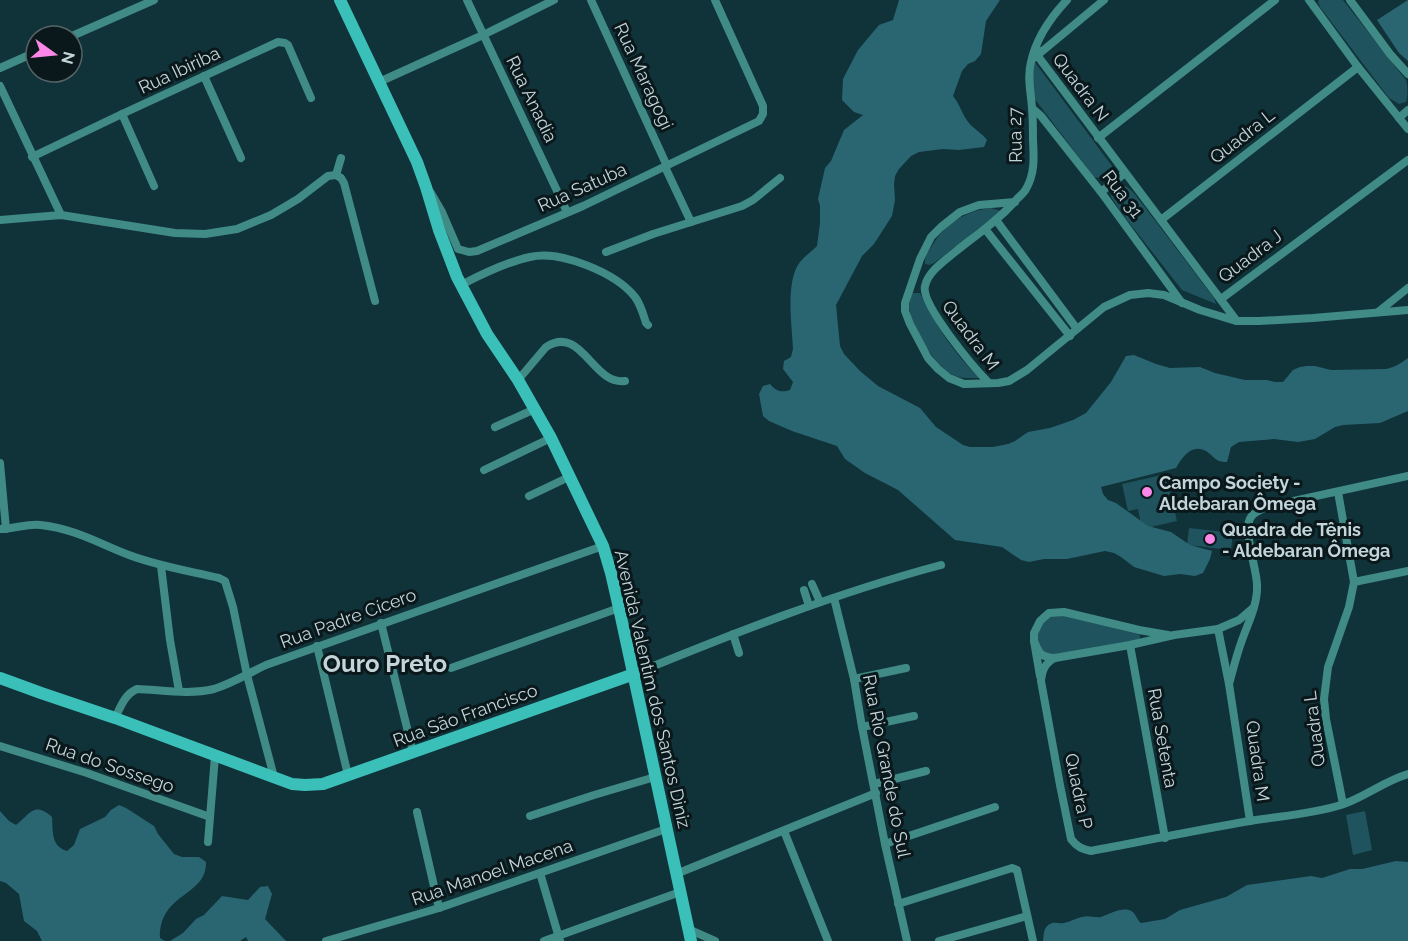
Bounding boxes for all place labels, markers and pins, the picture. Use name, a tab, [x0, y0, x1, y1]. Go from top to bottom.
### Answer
place label: Campo Society - Aldebaran Ômega	[1159, 472, 1316, 514]
marker: Campo Society - Aldebaran Ômega	[1140, 485, 1154, 499]
place label: Quadra de Tênis - Aldebaran Ômega	[1222, 519, 1390, 561]
marker: Quadra de Tênis - Aldebaran Ômega	[1203, 532, 1217, 546]

